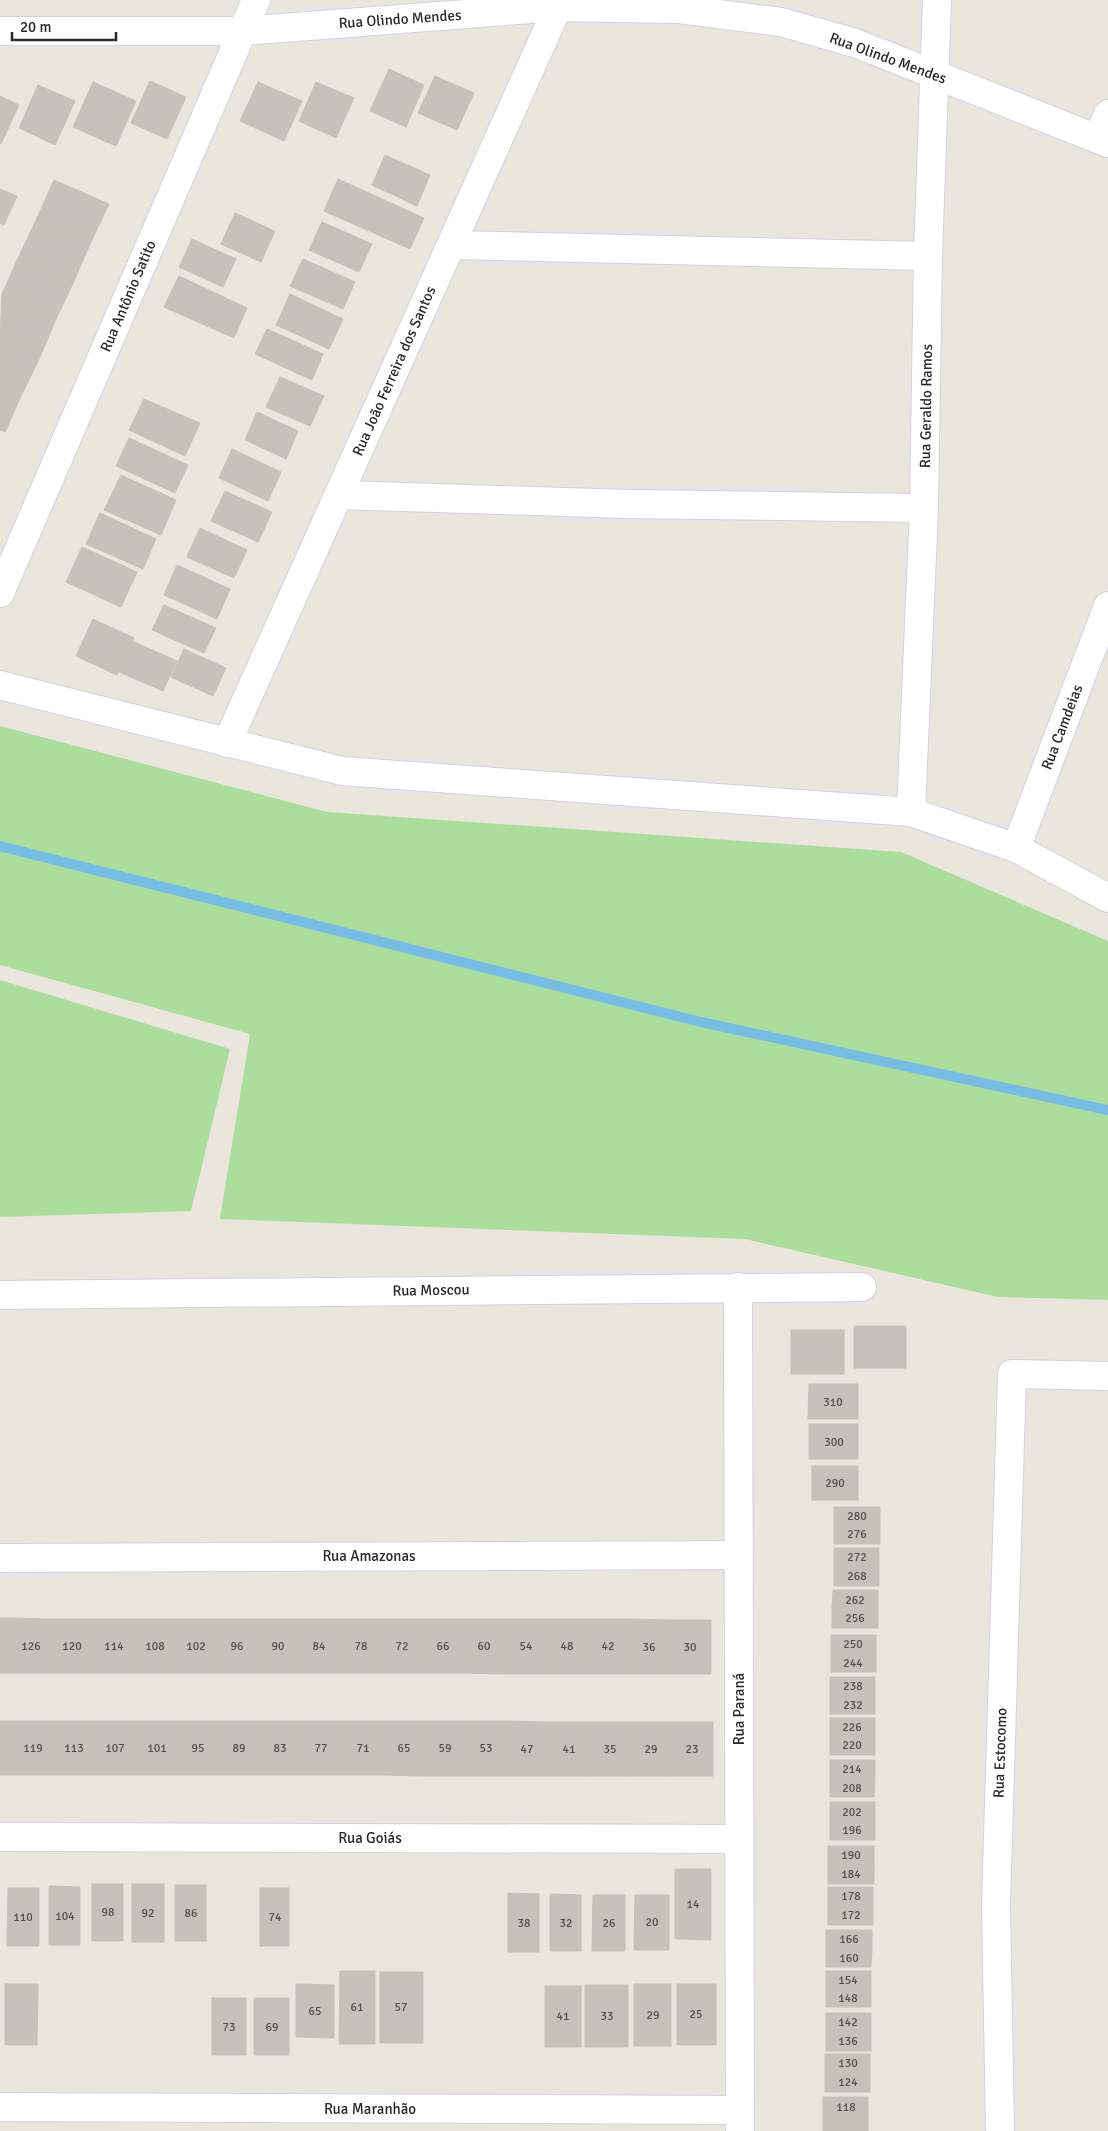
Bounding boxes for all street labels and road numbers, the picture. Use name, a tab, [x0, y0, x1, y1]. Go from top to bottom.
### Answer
street label: Rua Olindo Mendes	[338, 6, 462, 32]
street label: Rua Olindo Mendes	[827, 28, 949, 88]
street label: Rua Antônio Satito	[96, 237, 160, 354]
street label: Rua João Ferreira dos Santos	[348, 283, 440, 459]
street label: Rua Geraldo Ramos	[916, 343, 936, 468]
street label: Rua Camdeias	[1037, 681, 1087, 772]
street label: Rua Moscou	[392, 1280, 470, 1300]
street label: Rua Amazonas	[322, 1547, 416, 1565]
street label: Rua Paraná	[730, 1673, 748, 1745]
street label: Rua Estocomo	[989, 1707, 1011, 1798]
street label: Rua Goiás	[338, 1829, 402, 1847]
street label: Rua Maranhão	[324, 2100, 416, 2118]

